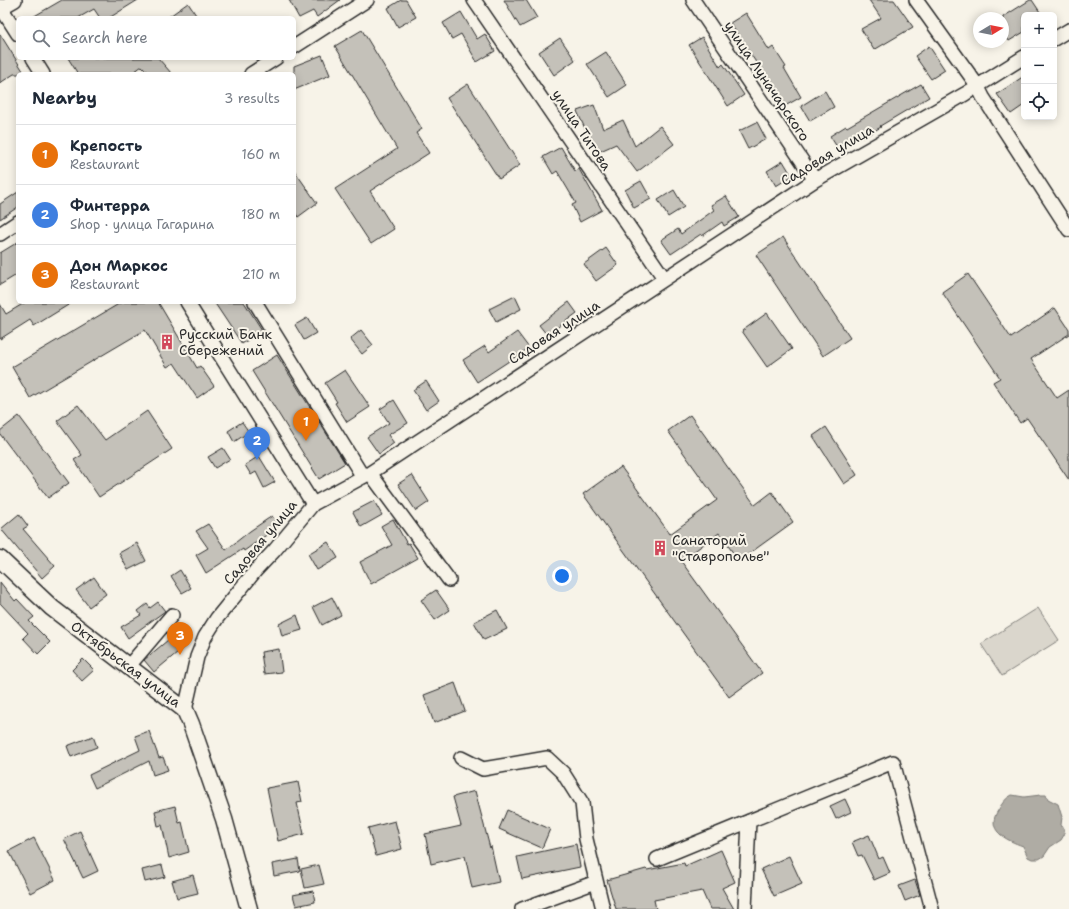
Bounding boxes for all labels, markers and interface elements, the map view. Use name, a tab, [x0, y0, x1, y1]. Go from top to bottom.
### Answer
north arrow	[973, 12, 1009, 48]
map controls	[1021, 12, 1057, 120]
button: +	[1021, 12, 1057, 48]
search box	[16, 16, 296, 60]
street label: улица Луначарского	[720, 17, 814, 145]
icon: search	[30, 27, 52, 49]
text: Search here	[62, 28, 148, 48]
button: −	[1021, 48, 1057, 84]
button: locate	[1021, 84, 1057, 120]
street label: улица Титова	[548, 86, 616, 174]
text: Nearby	[32, 87, 97, 109]
text: 3 results	[224, 90, 280, 107]
street label: Садовая улица	[777, 120, 877, 190]
text: Крепость	[70, 136, 142, 156]
text: 1	[42, 146, 48, 163]
text: 160 m	[242, 146, 280, 163]
text: Restaurant	[70, 156, 140, 173]
text: Финтерра	[70, 196, 150, 216]
text: 2	[40, 206, 50, 223]
text: 180 m	[241, 206, 280, 223]
text: Shop · улица Гагарина	[70, 216, 214, 233]
text: Дон Маркос	[70, 256, 168, 276]
text: 3	[40, 266, 50, 283]
text: 210 m	[242, 266, 280, 283]
text: Restaurant	[70, 276, 140, 293]
street label: Садовая улица	[505, 296, 603, 368]
place label: Русский Банк Сбережений	[179, 325, 273, 359]
building icon: Русский Банк Сбережений	[158, 333, 176, 351]
pin: 1	[293, 408, 319, 441]
pin: 2	[244, 427, 270, 460]
street label: Садовая улица	[219, 496, 301, 588]
place label: Санаторий "Ставрополье"	[672, 531, 770, 565]
building icon: Санаторий "Ставрополье"	[651, 539, 669, 557]
your location	[552, 566, 572, 586]
street label: Октябрьская улица	[67, 617, 185, 711]
pin: 3	[167, 622, 193, 655]

